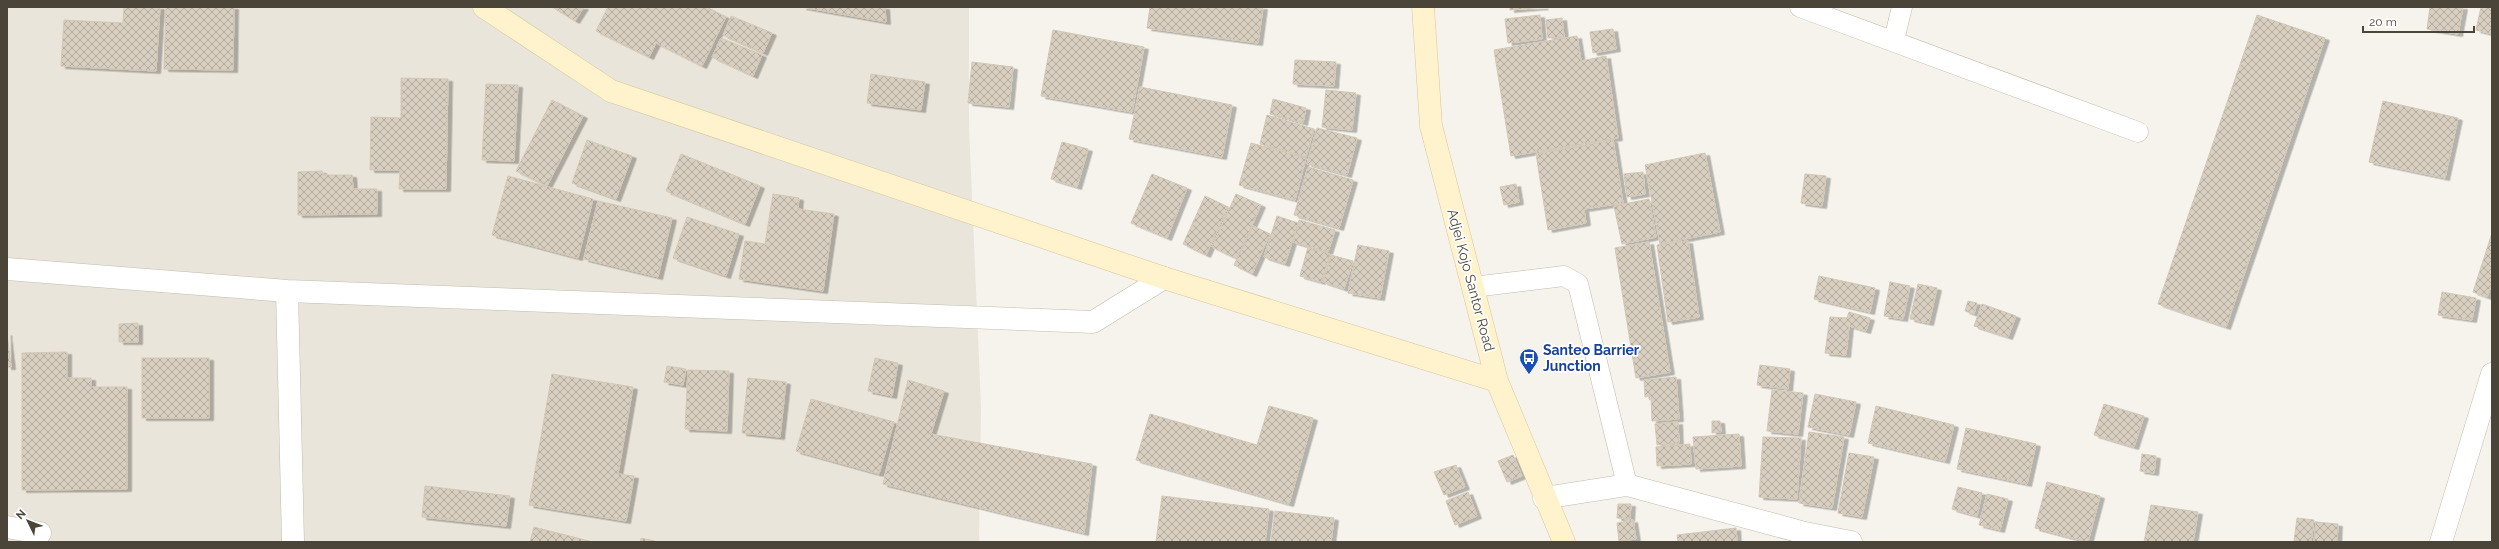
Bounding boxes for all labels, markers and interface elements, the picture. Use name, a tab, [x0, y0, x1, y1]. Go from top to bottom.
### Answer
scale bar	[2363, 8, 2474, 34]
text: 20 m	[2369, 15, 2397, 29]
street label: Adjei Kojo Santor Road	[1444, 207, 1498, 353]
place label: Santeo Barrier Junction	[1543, 342, 1640, 374]
bus stop icon: Santeo Barrier Junction	[1518, 347, 1540, 375]
north arrow	[8, 501, 48, 541]
text: N	[13, 507, 29, 522]

